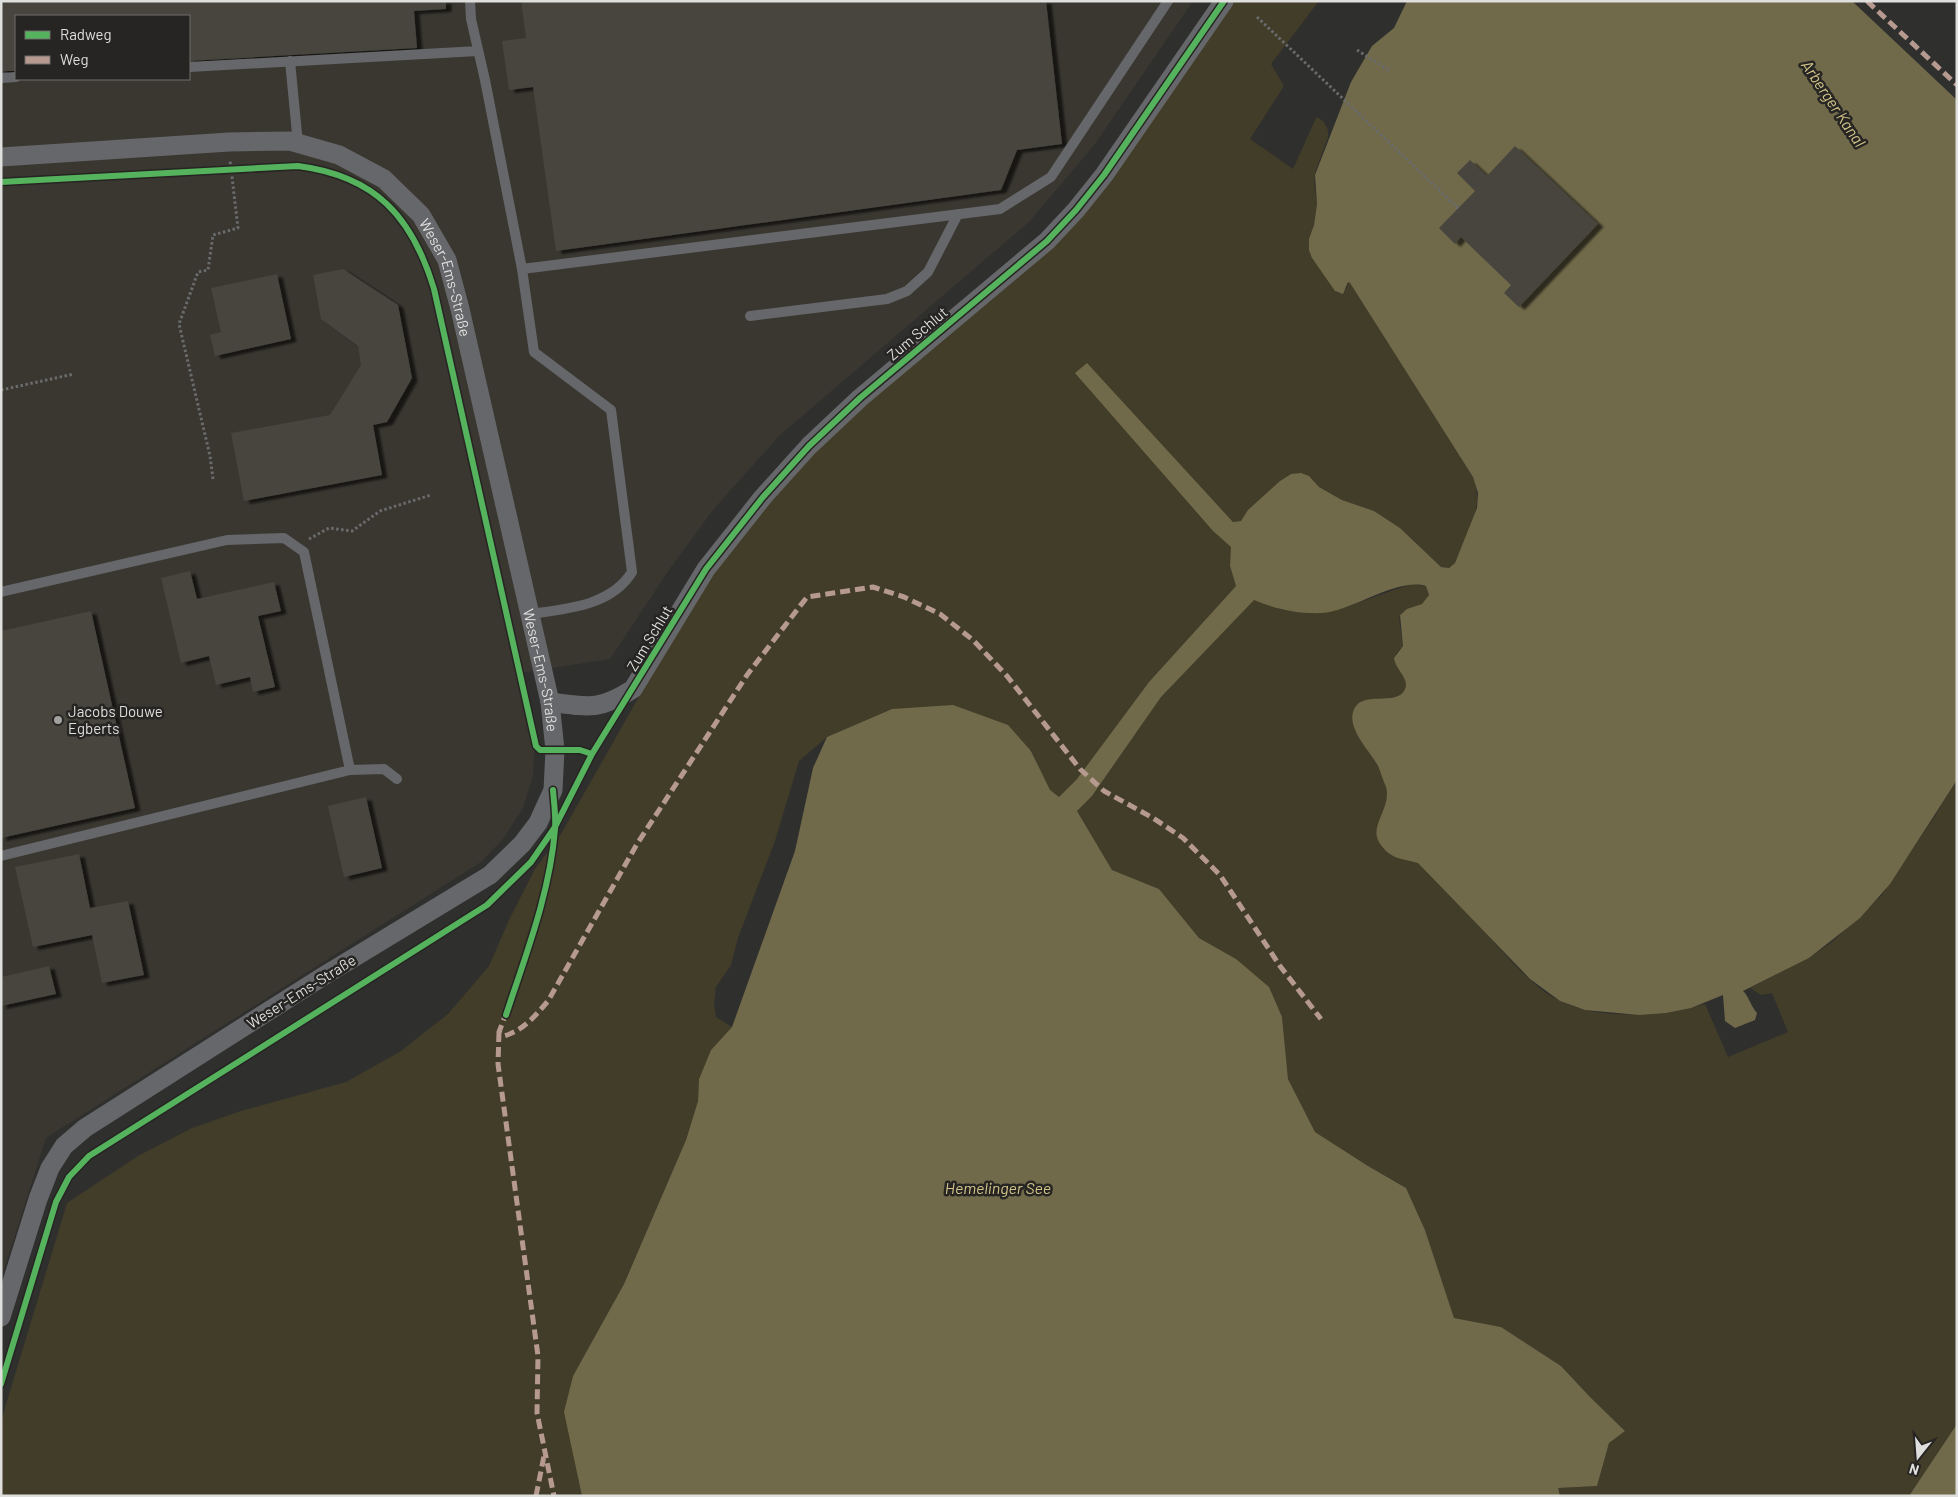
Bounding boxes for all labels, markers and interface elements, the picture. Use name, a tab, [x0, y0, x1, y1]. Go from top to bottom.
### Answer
legend	[15, 15, 190, 80]
text: Radweg	[60, 25, 112, 43]
text: Weg	[60, 50, 88, 68]
water label: Arberger Kanal	[1798, 56, 1870, 150]
street label: Weser-Ems-Straße	[416, 215, 475, 338]
street label: Zum Schlut	[883, 303, 951, 363]
street label: Zum Schlut	[622, 602, 676, 674]
street label: Weser-Ems-Straße	[520, 607, 562, 732]
place label: Jacobs Douwe Egberts	[68, 702, 163, 737]
marker: Jacobs Douwe Egberts	[52, 714, 64, 726]
street label: Weser-Ems-Straße	[243, 950, 359, 1032]
water label: Hemelinger See	[945, 1178, 1051, 1197]
north arrow	[1893, 1432, 1943, 1482]
text: N	[1907, 1460, 1921, 1479]

